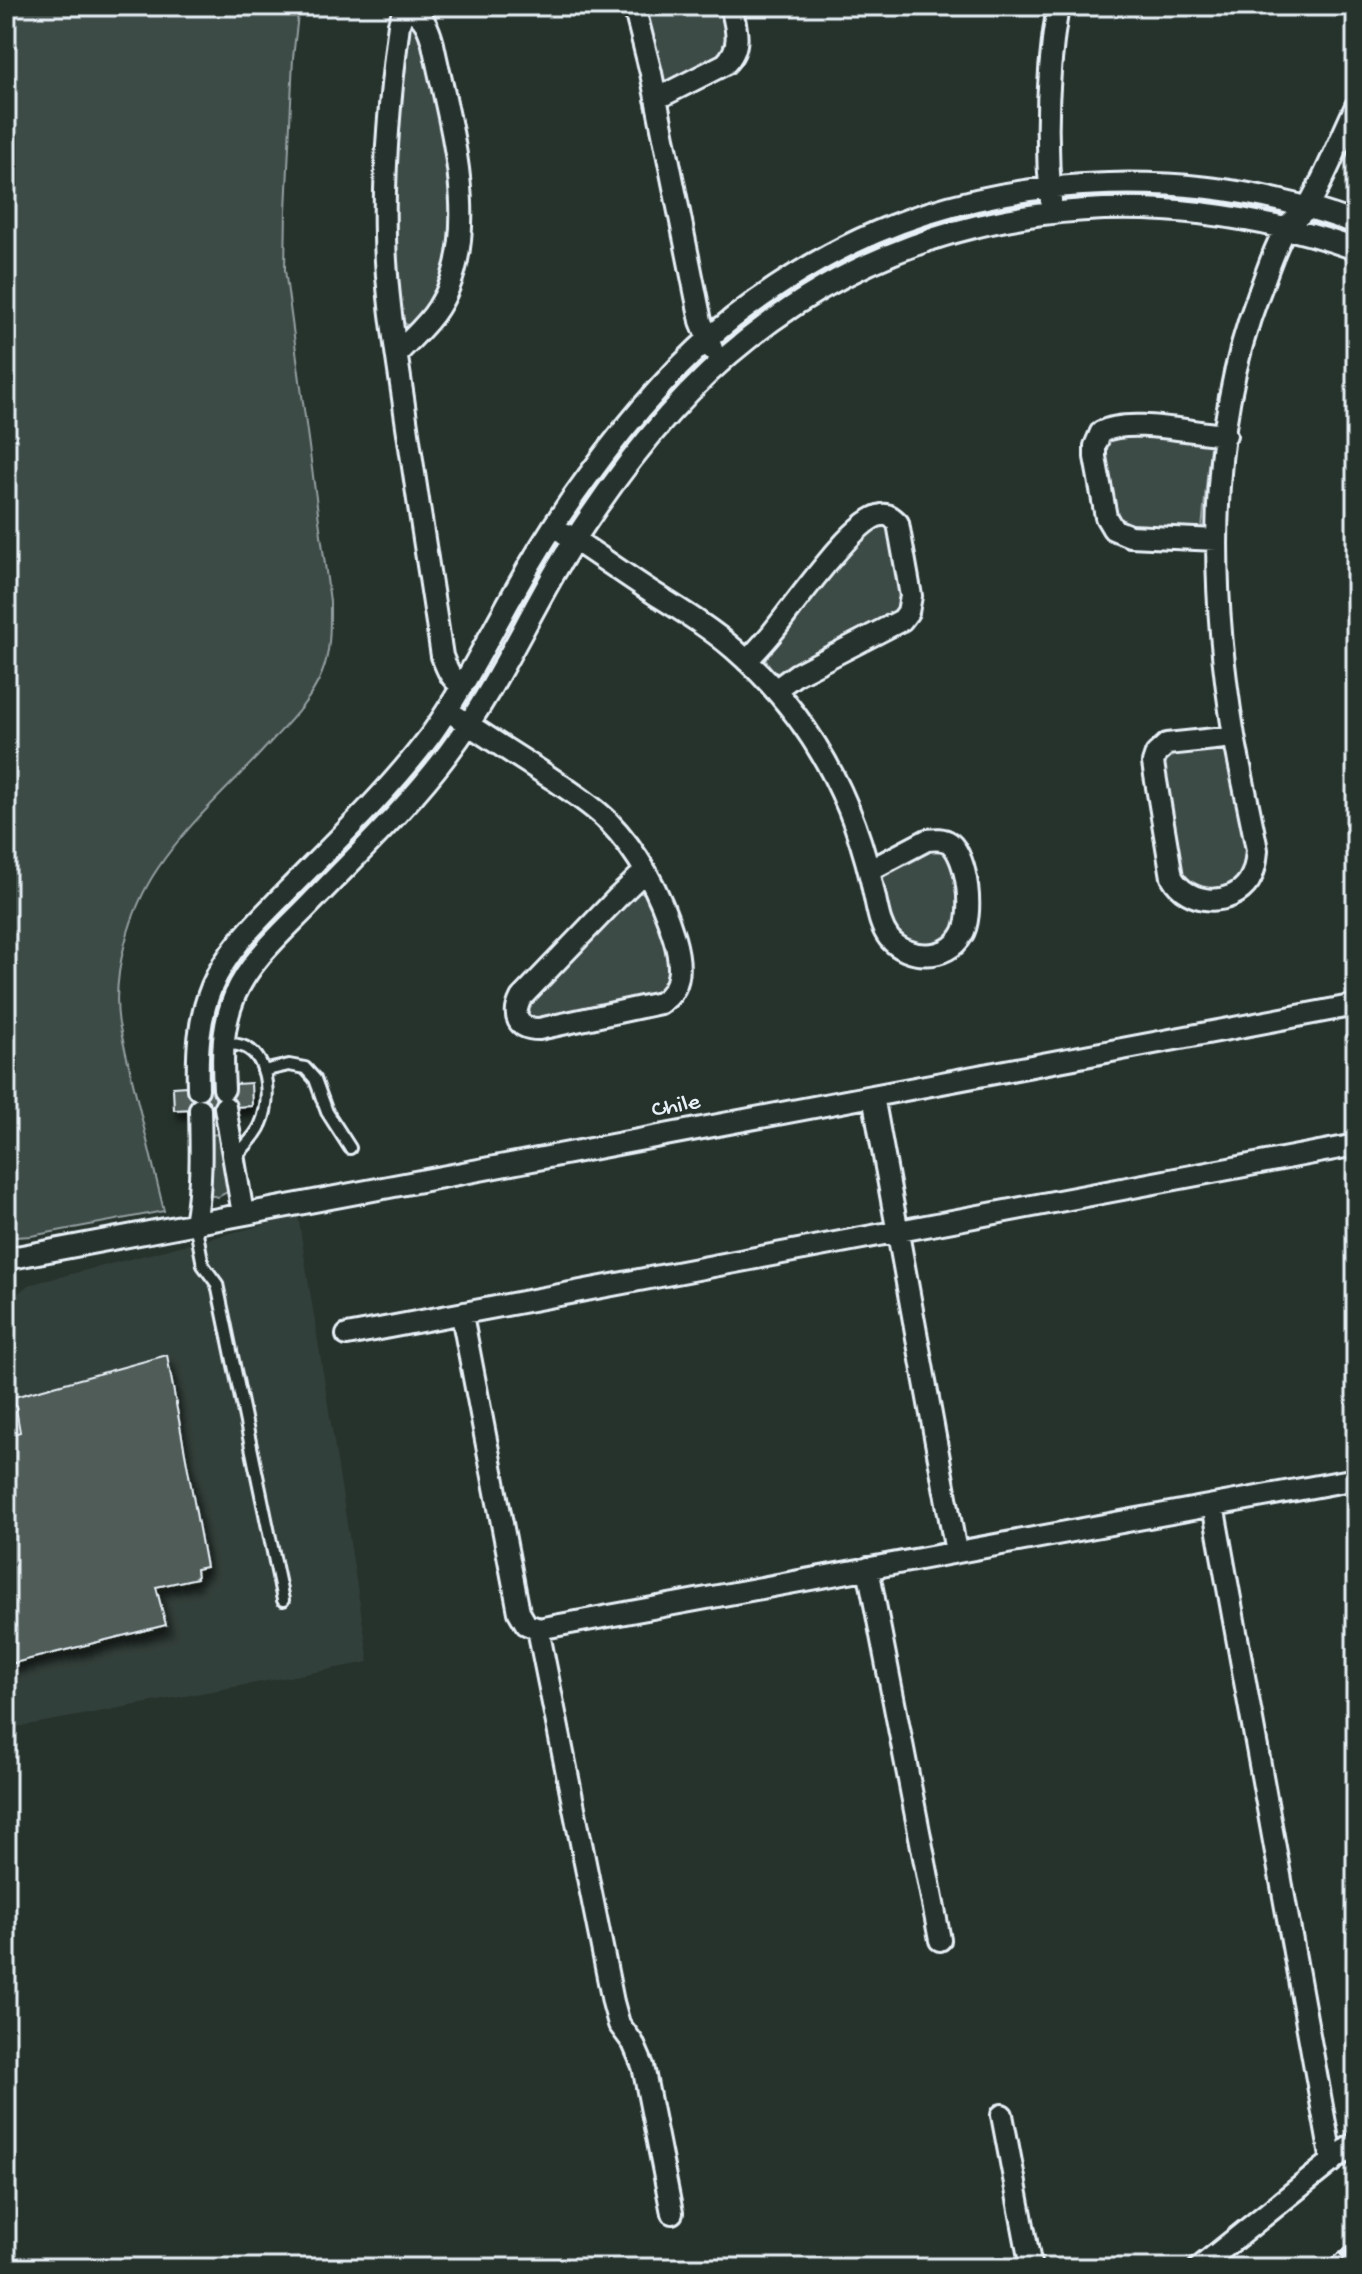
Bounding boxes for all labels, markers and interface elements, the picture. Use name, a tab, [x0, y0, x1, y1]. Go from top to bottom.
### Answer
street label: Chile	[649, 1088, 703, 1126]

